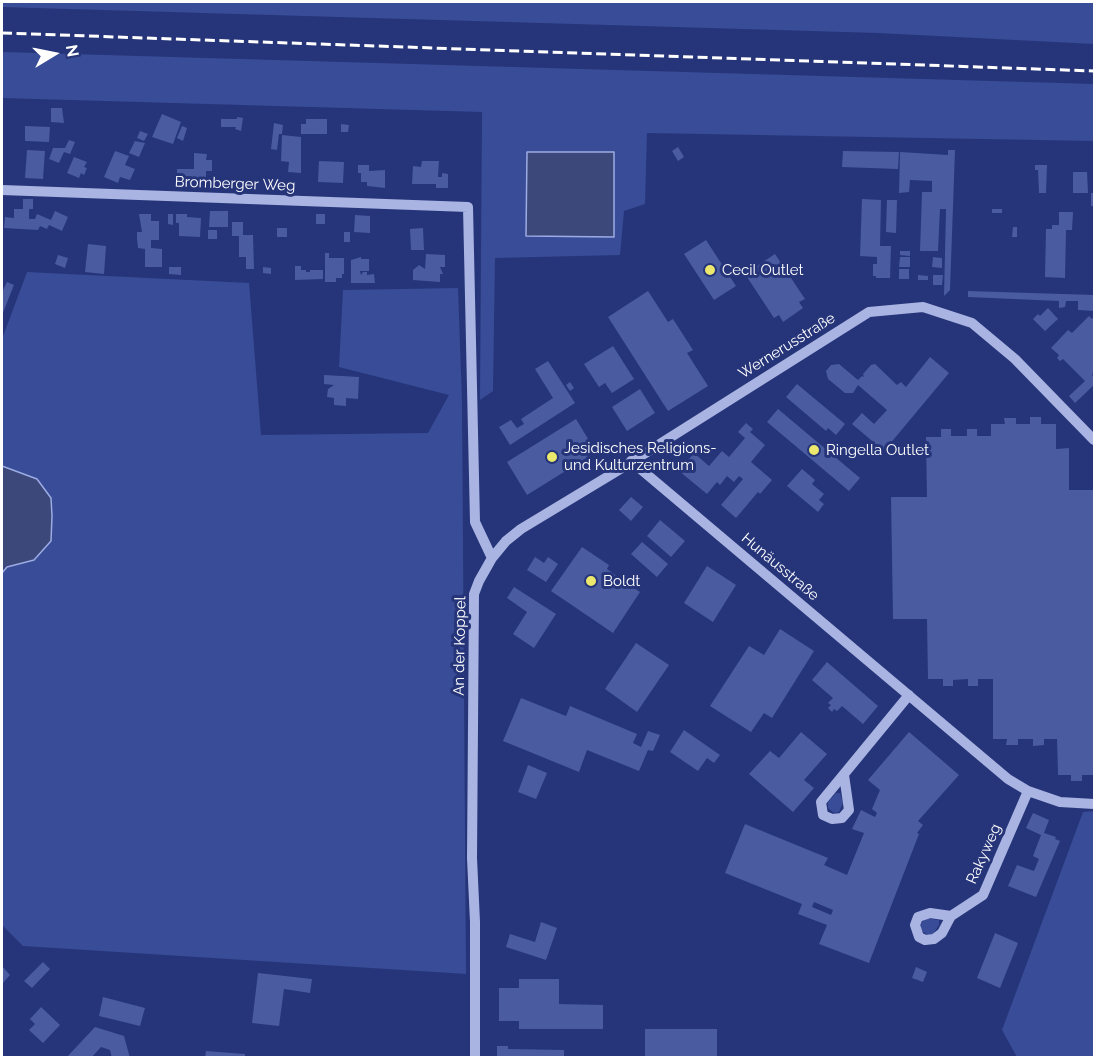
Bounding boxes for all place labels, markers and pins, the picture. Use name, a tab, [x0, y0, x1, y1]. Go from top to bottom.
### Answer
place label: Cecil Outlet	[722, 261, 804, 279]
marker: Cecil Outlet	[703, 263, 717, 277]
place label: Jesidisches Religions- und Kulturzentrum	[564, 439, 717, 474]
place label: Ringella Outlet	[826, 441, 929, 459]
marker: Ringella Outlet	[807, 443, 821, 457]
marker: Jesidisches Religions- und Kulturzentrum	[545, 450, 559, 464]
place label: Boldt	[603, 572, 640, 590]
marker: Boldt	[584, 574, 598, 588]

